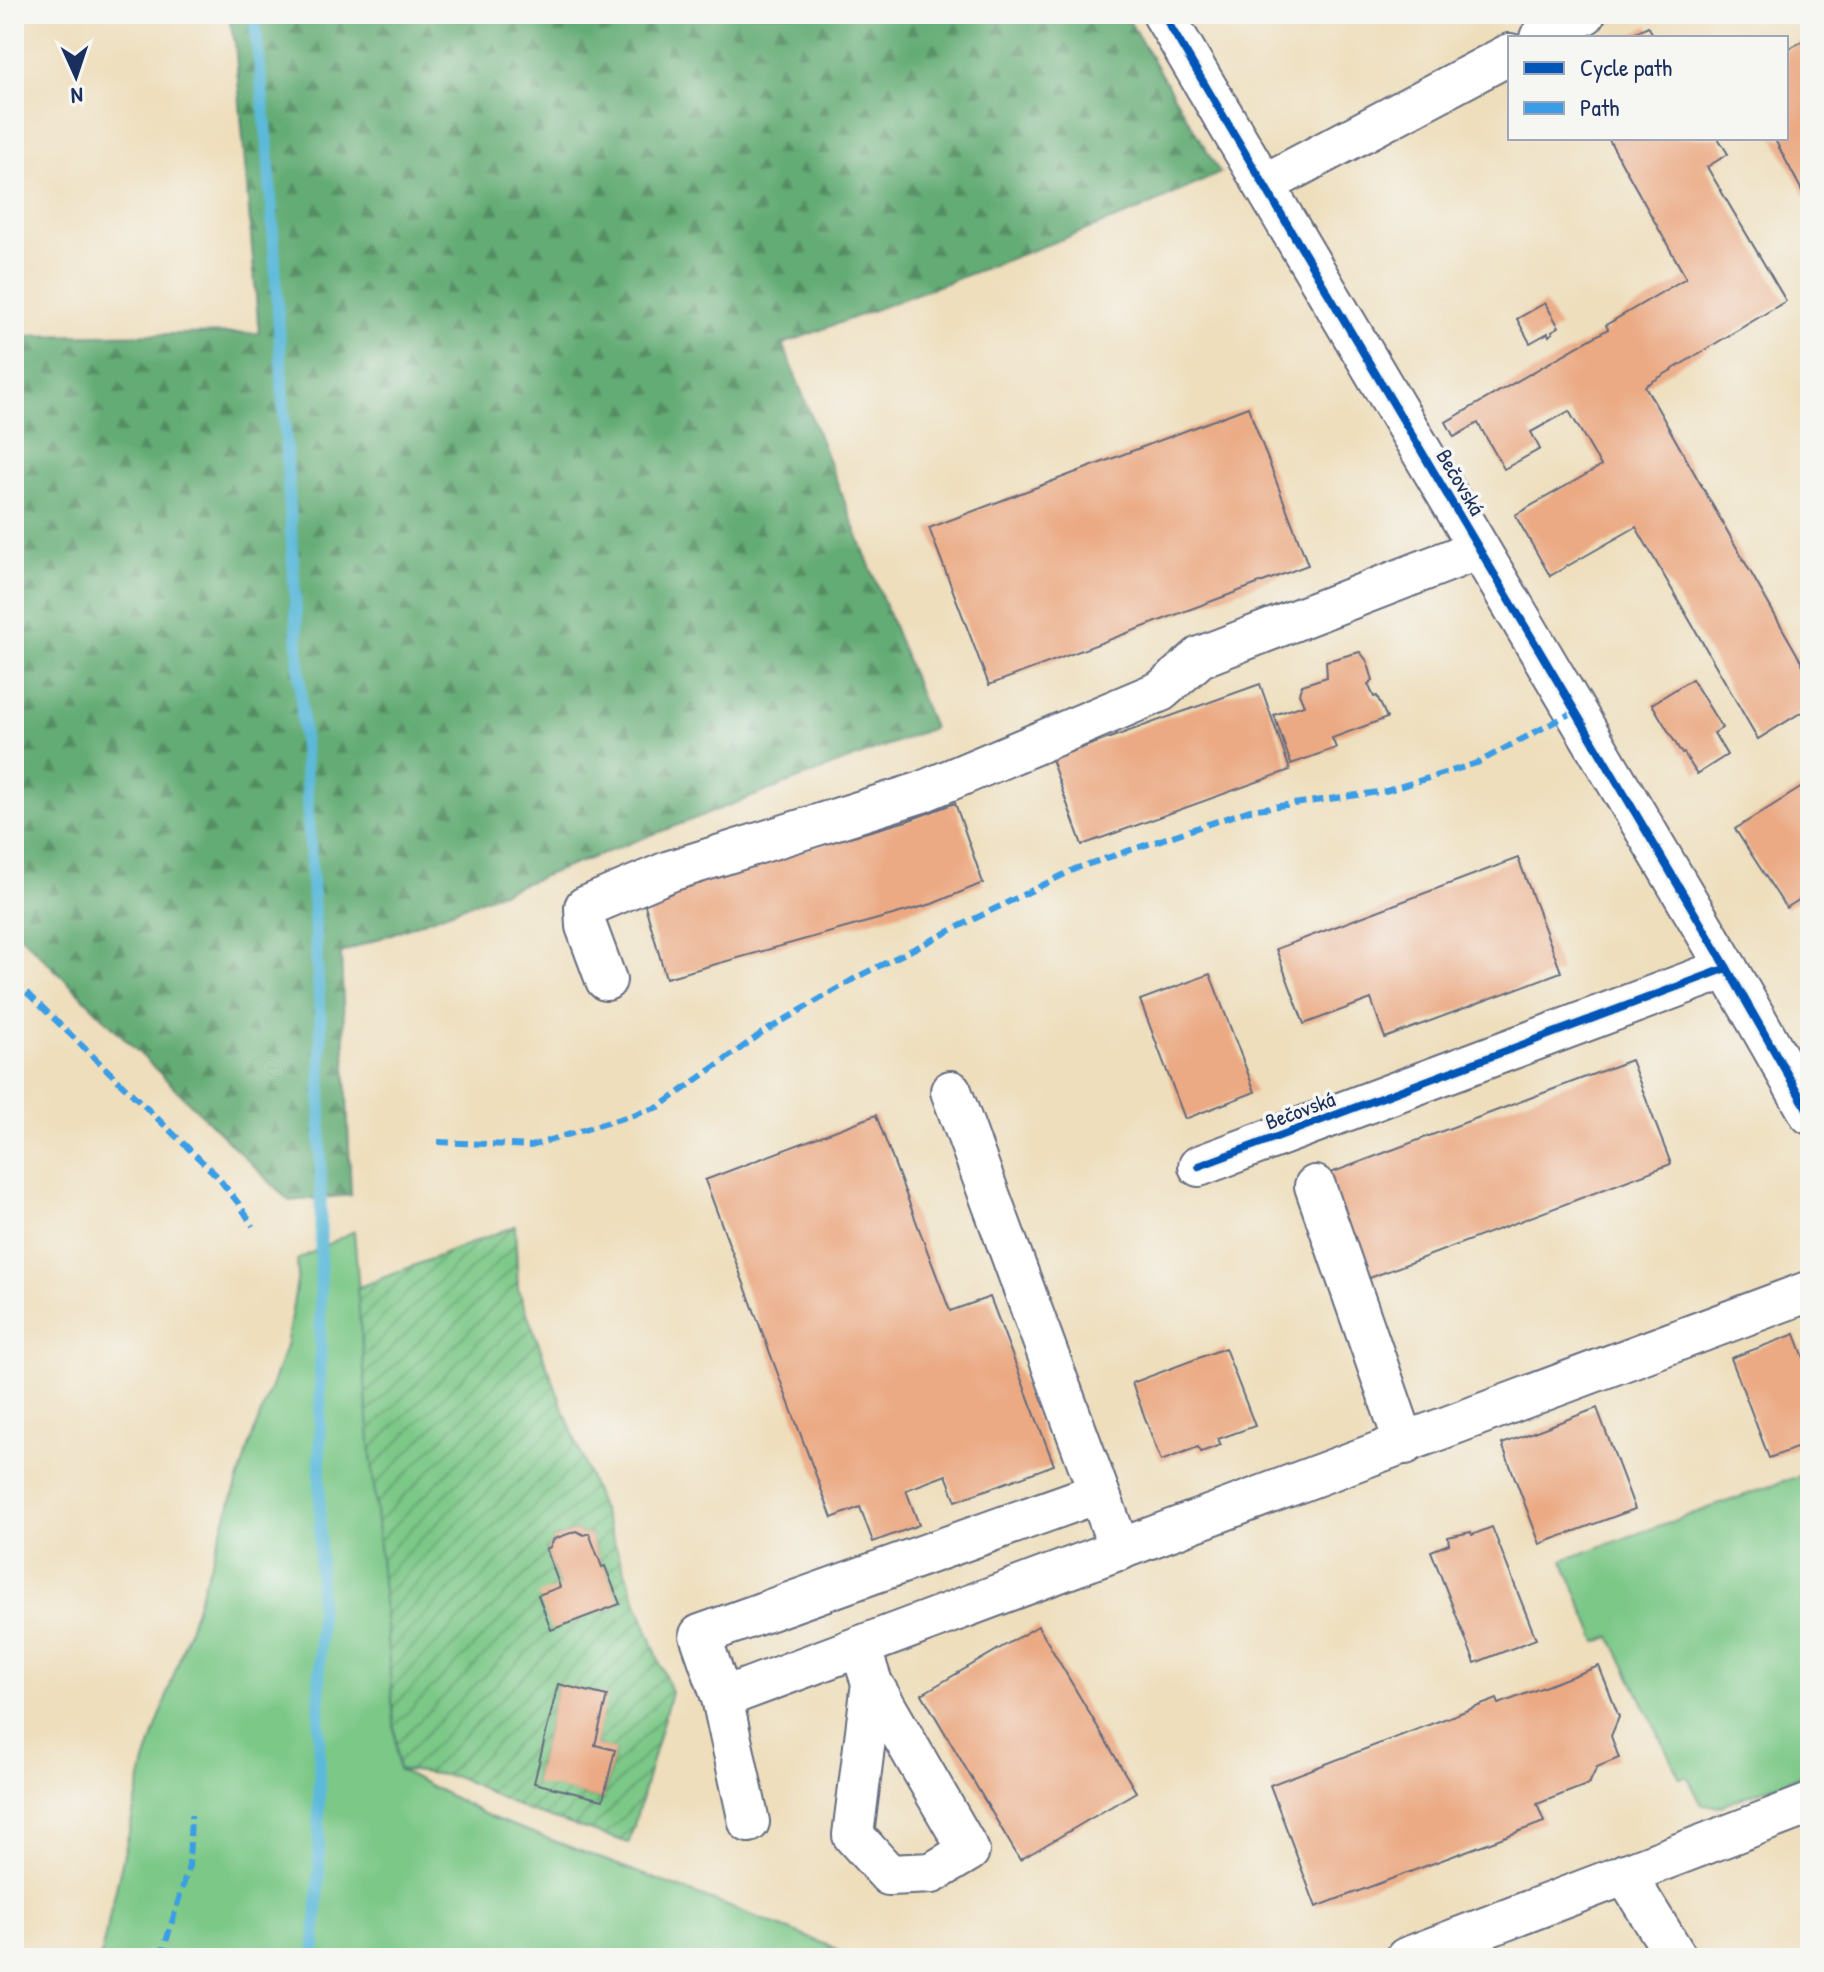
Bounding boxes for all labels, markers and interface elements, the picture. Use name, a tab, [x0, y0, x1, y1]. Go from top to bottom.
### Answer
north arrow	[36, 36, 116, 116]
legend	[1508, 36, 1788, 140]
text: Cycle path	[1580, 51, 1672, 83]
text: N	[70, 81, 84, 111]
text: Path	[1580, 91, 1619, 123]
street label: Bečovská	[1430, 443, 1493, 521]
street label: Bečovská	[1261, 1083, 1339, 1136]

